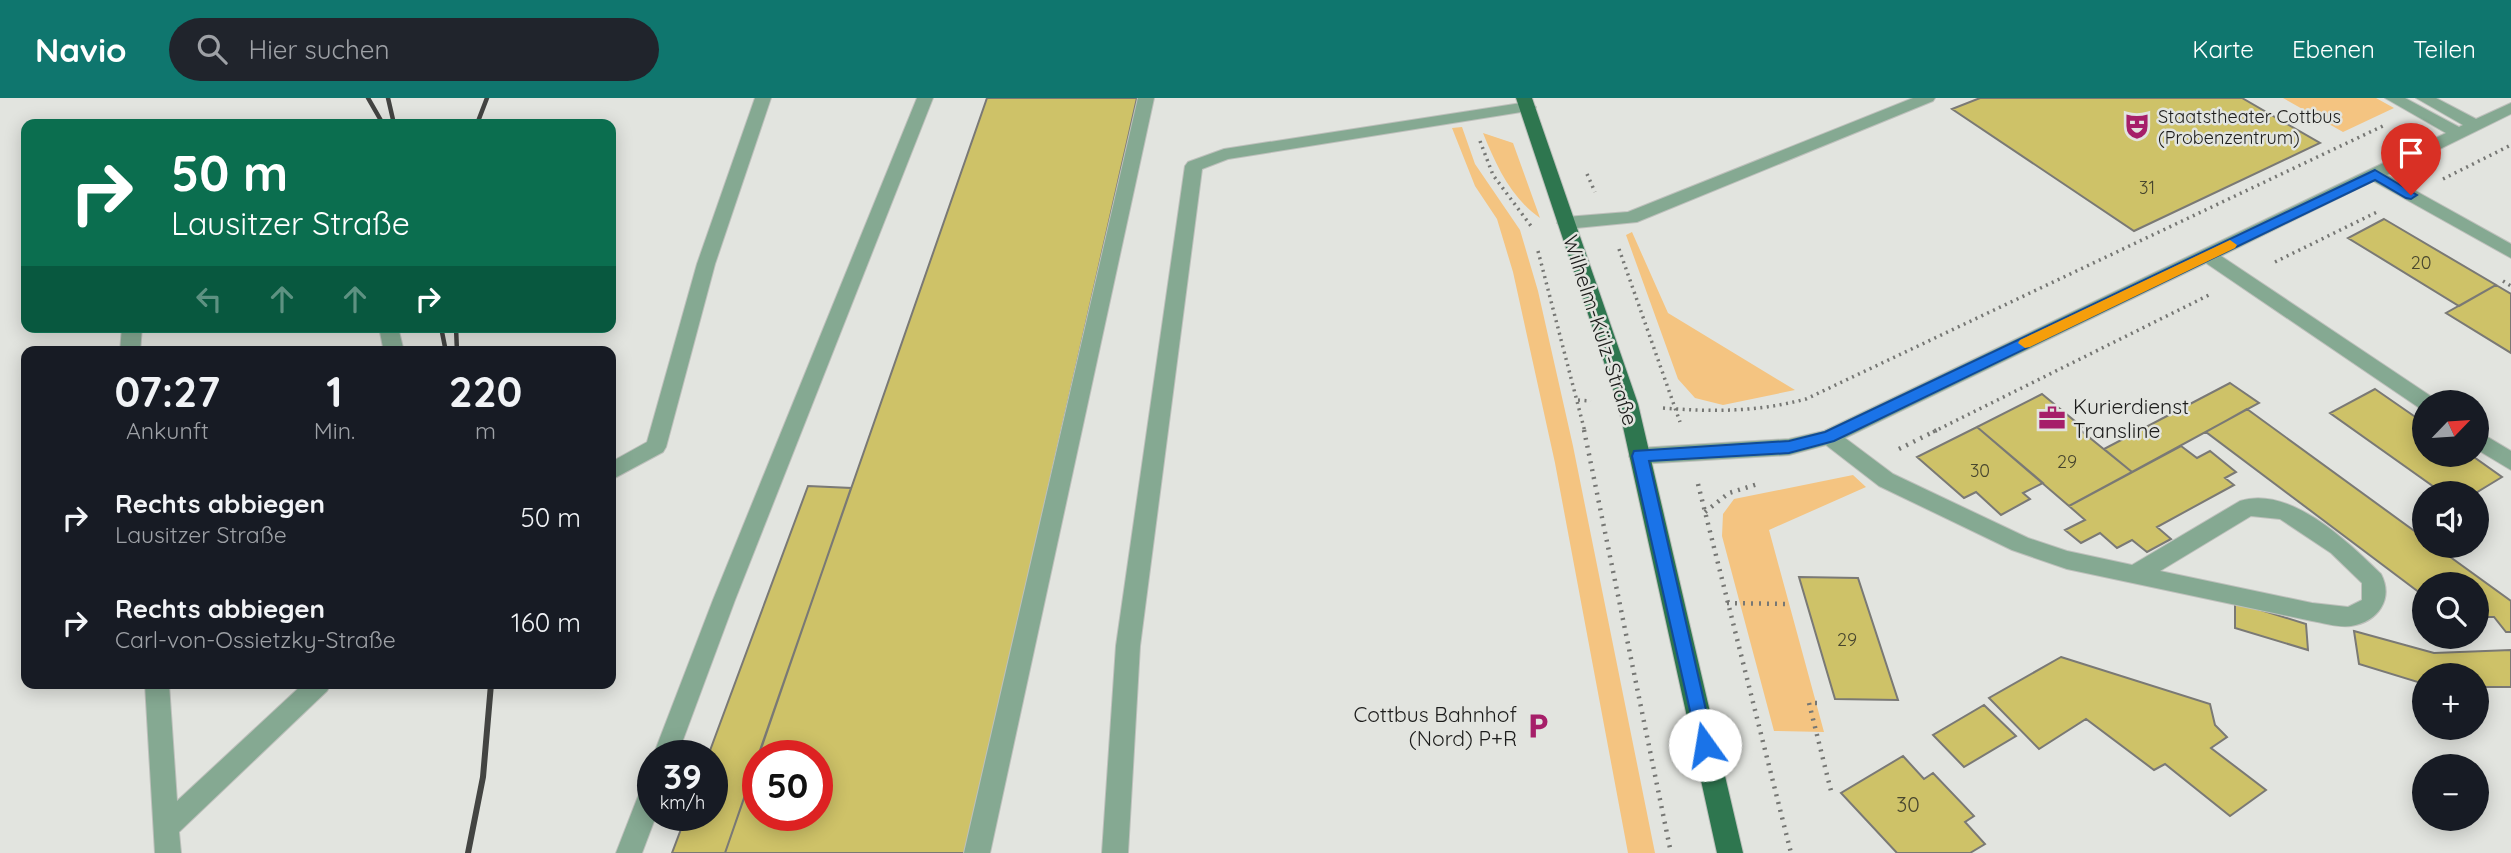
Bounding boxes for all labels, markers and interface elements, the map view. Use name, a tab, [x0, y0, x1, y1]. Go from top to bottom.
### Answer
search box	[169, 18, 659, 81]
text: Navio	[35, 29, 127, 70]
icon: search	[193, 30, 231, 68]
text: Hier suchen	[249, 33, 390, 66]
text: Karte	[2192, 34, 2254, 64]
text: Ebenen	[2292, 34, 2375, 64]
text: Teilen	[2413, 34, 2476, 64]
place label: Staatstheater Cottbus (Probenzentrum)	[2158, 105, 2341, 149]
theatre icon: Staatstheater Cottbus (Probenzentrum)	[2122, 111, 2152, 141]
pin	[2381, 123, 2441, 195]
icon: arrive	[2392, 134, 2430, 172]
text: 50 m	[171, 142, 288, 203]
icon: right	[56, 147, 147, 238]
house number: 31	[2139, 176, 2155, 199]
text: Lausitzer Straße	[171, 203, 410, 243]
street label: Wilhelm-Külz-Straße	[1558, 232, 1644, 428]
house number: 20	[2411, 251, 2431, 274]
icon: left	[190, 280, 228, 318]
icon: ahead	[263, 280, 301, 318]
icon: ahead	[336, 280, 374, 318]
icon: right	[409, 280, 447, 318]
text: 07:27	[115, 365, 220, 418]
text: 1	[326, 365, 343, 418]
text: 220	[449, 365, 522, 418]
north arrow	[2412, 390, 2488, 467]
map controls	[2412, 390, 2489, 831]
place label: Kurierdienst Transline	[2073, 393, 2189, 443]
office icon: Kurierdienst Transline	[2037, 403, 2067, 433]
text: Ankunft	[126, 416, 209, 445]
text: Min.	[314, 416, 355, 445]
text: m	[475, 416, 496, 445]
house number: 29	[2057, 450, 2077, 473]
house number: 30	[1970, 459, 1990, 482]
button: sound	[2412, 481, 2489, 558]
text: Rechts abbiegen	[115, 487, 325, 520]
icon: right	[56, 499, 94, 537]
text: 50 m	[521, 501, 581, 534]
text: Lausitzer Straße	[115, 520, 287, 549]
button: search	[2412, 572, 2489, 649]
text: Rechts abbiegen	[115, 592, 325, 625]
icon: right	[56, 604, 94, 642]
text: 160 m	[511, 606, 581, 639]
text: Carl-von-Ossietzky-Straße	[115, 625, 396, 654]
house number: 29	[1837, 628, 1857, 651]
button: +	[2412, 663, 2489, 740]
place label: Cottbus Bahnhof (Nord) P+R	[1353, 701, 1517, 751]
position arrow	[1668, 708, 1742, 782]
parking icon: Cottbus Bahnhof (Nord) P+R	[1523, 711, 1553, 741]
speed limit sign: 50	[742, 740, 833, 831]
text: 39	[663, 754, 702, 798]
button: −	[2412, 754, 2489, 831]
text: km/h	[660, 791, 705, 814]
house number: 30	[1896, 791, 1920, 817]

